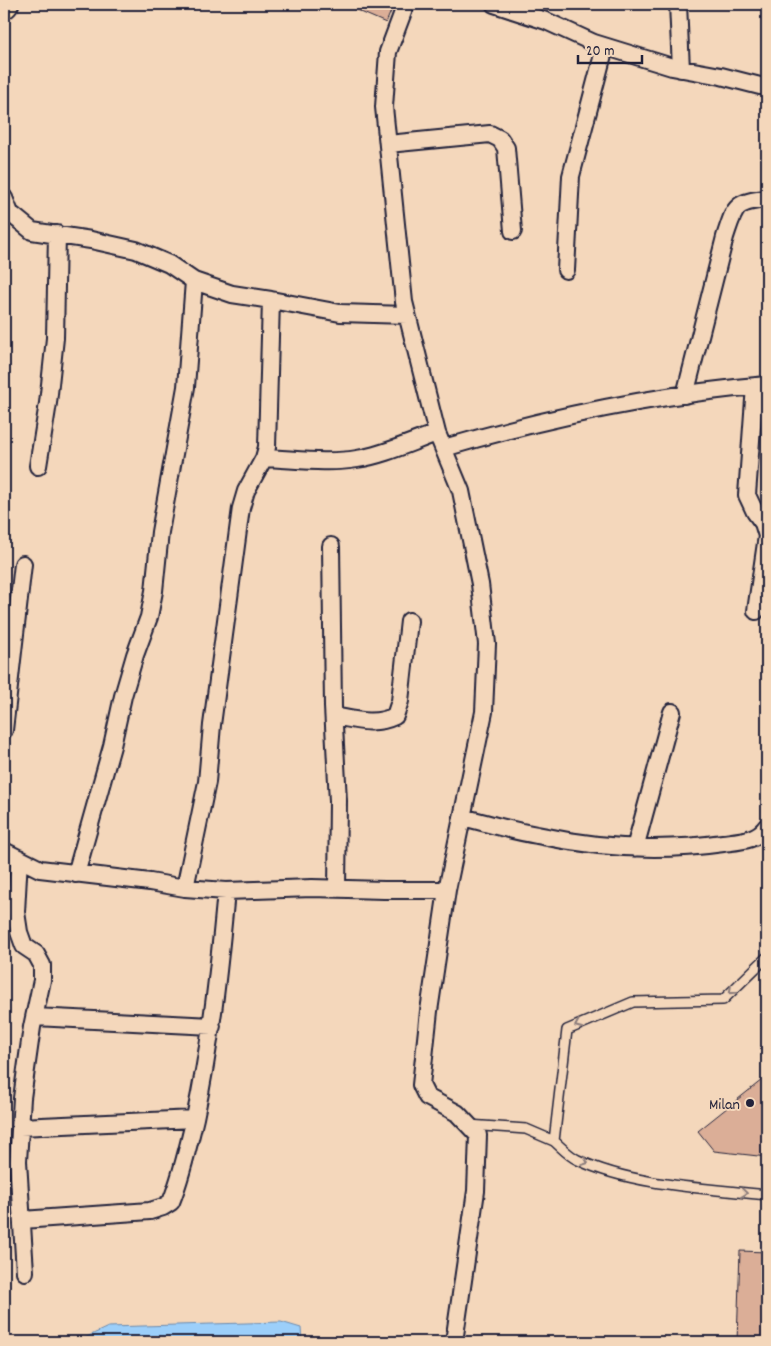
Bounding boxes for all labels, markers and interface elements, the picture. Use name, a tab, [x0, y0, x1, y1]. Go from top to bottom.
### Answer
scale bar	[578, 32, 642, 64]
text: 20 m	[586, 41, 614, 63]
one-way arrow	[729, 985, 738, 994]
one-way arrow	[574, 1019, 583, 1030]
place label: Milan	[709, 1094, 740, 1117]
marker: Milan	[744, 1097, 756, 1109]
one-way arrow	[580, 1156, 589, 1166]
one-way arrow	[741, 1187, 749, 1198]

